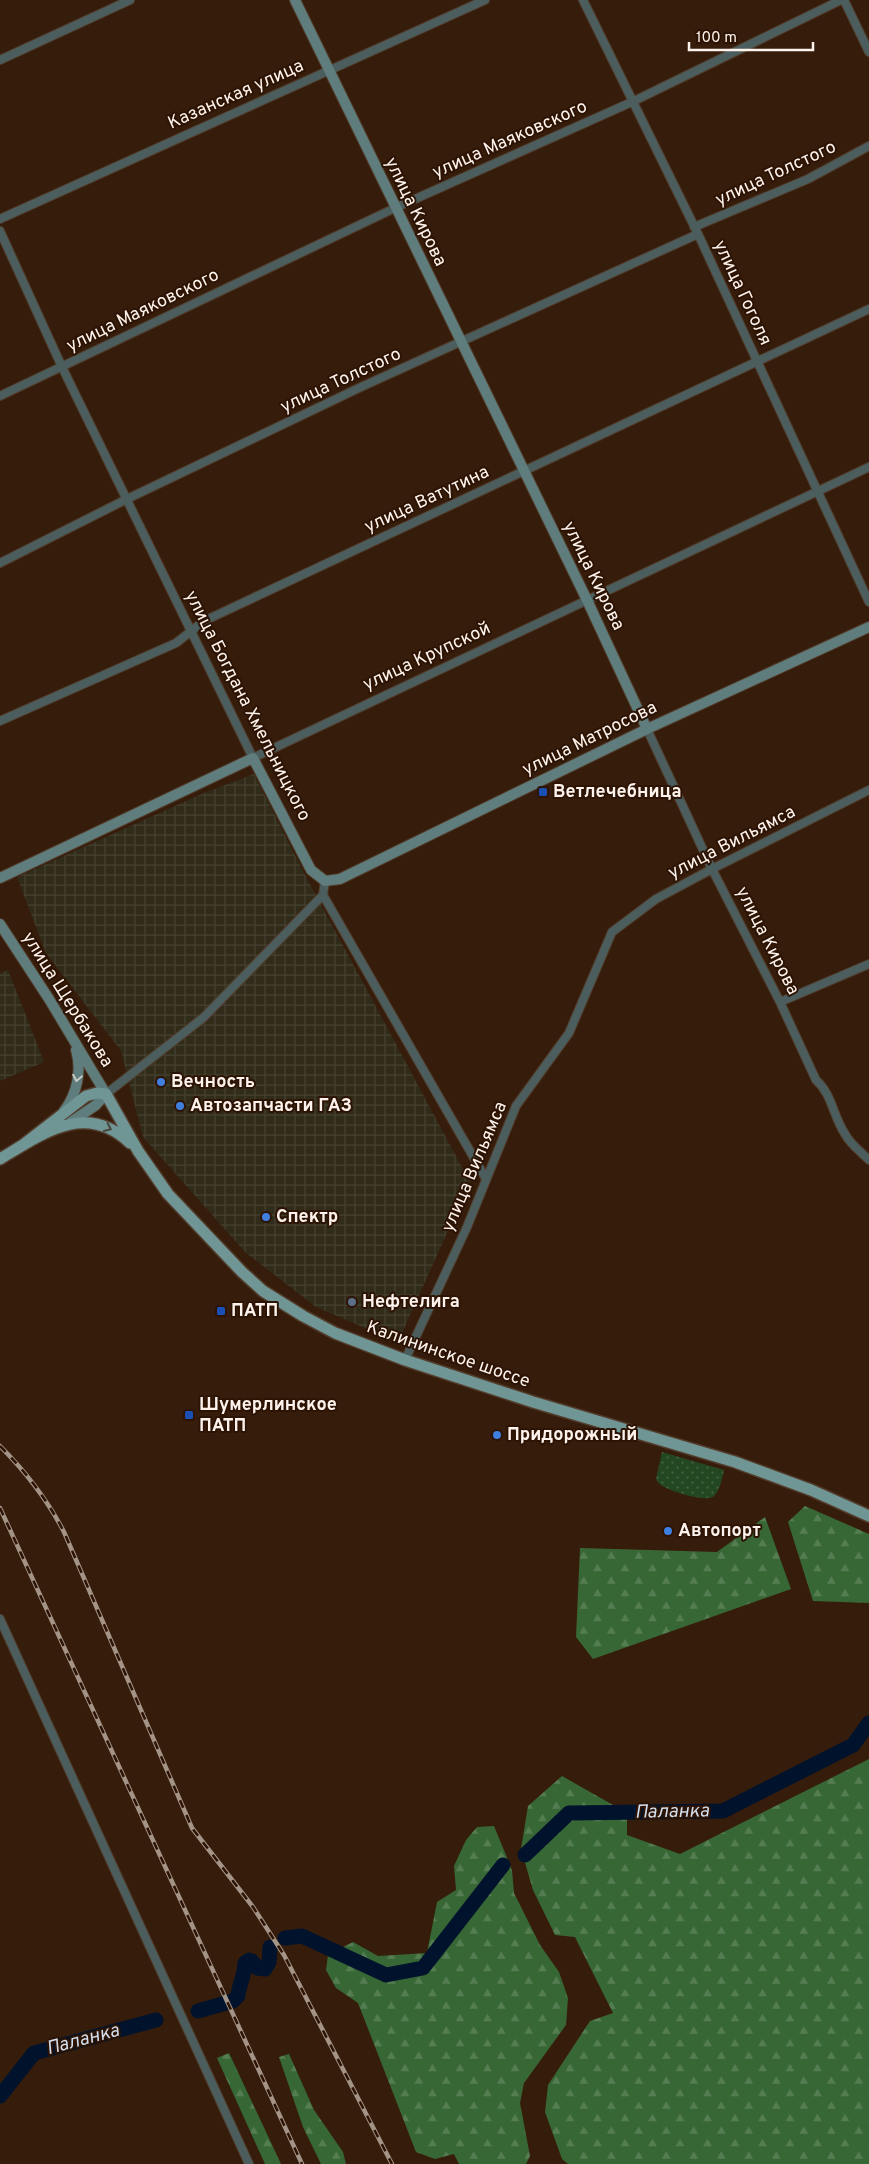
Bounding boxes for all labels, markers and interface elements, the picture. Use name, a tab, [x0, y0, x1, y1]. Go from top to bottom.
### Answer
scale bar	[689, 20, 813, 52]
text: 100 m	[696, 29, 737, 48]
street label: Казанская улица	[164, 55, 308, 135]
street label: улица Маяковского	[429, 96, 591, 184]
street label: улица Толстого	[712, 136, 840, 212]
street label: улица Кирова	[379, 154, 451, 270]
street label: улица Гоголя	[708, 237, 776, 349]
street label: улица Маяковского	[63, 264, 223, 358]
street label: улица Толстого	[277, 343, 405, 419]
street label: улица Ватутина	[361, 461, 493, 539]
street label: улица Кирова	[557, 518, 629, 634]
street label: улица Богдана Хмельницкого	[179, 587, 315, 825]
street label: улица Крупской	[360, 617, 494, 697]
street label: улица Матросова	[519, 696, 661, 782]
place label: Ветлечебница	[553, 781, 682, 804]
marker: Ветлечебница	[537, 786, 549, 798]
street label: улица Вильямса	[664, 801, 800, 885]
street label: улица Кирова	[730, 883, 804, 999]
street label: улица Щербакова	[16, 928, 118, 1072]
place label: Вечность	[171, 1071, 255, 1094]
one-way arrow	[73, 1074, 83, 1083]
marker: Вечность	[155, 1076, 167, 1088]
place label: Автозапчасти ГАЗ	[190, 1095, 352, 1118]
street label: улица Вильямса	[437, 1098, 513, 1236]
marker: Автозапчасти ГАЗ	[174, 1100, 186, 1112]
one-way arrow	[103, 1122, 112, 1132]
place label: Спектр	[276, 1206, 338, 1229]
marker: Спектр	[260, 1211, 272, 1223]
place label: Нефтелига	[362, 1291, 460, 1314]
marker: Нефтелига	[346, 1296, 358, 1308]
place label: ПАТП	[231, 1300, 278, 1323]
marker: ПАТП	[215, 1305, 227, 1317]
street label: Калининское шоссе	[363, 1316, 533, 1394]
place label: Шумерлинское ПАТП	[199, 1394, 337, 1438]
marker: Шумерлинское ПАТП	[183, 1409, 195, 1421]
place label: Придорожный	[507, 1424, 637, 1447]
marker: Придорожный	[491, 1429, 503, 1441]
place label: Автопорт	[678, 1520, 761, 1543]
marker: Автопорт	[662, 1525, 674, 1537]
water label: Паланка	[635, 1799, 710, 1825]
water label: Паланка	[44, 2019, 122, 2061]

